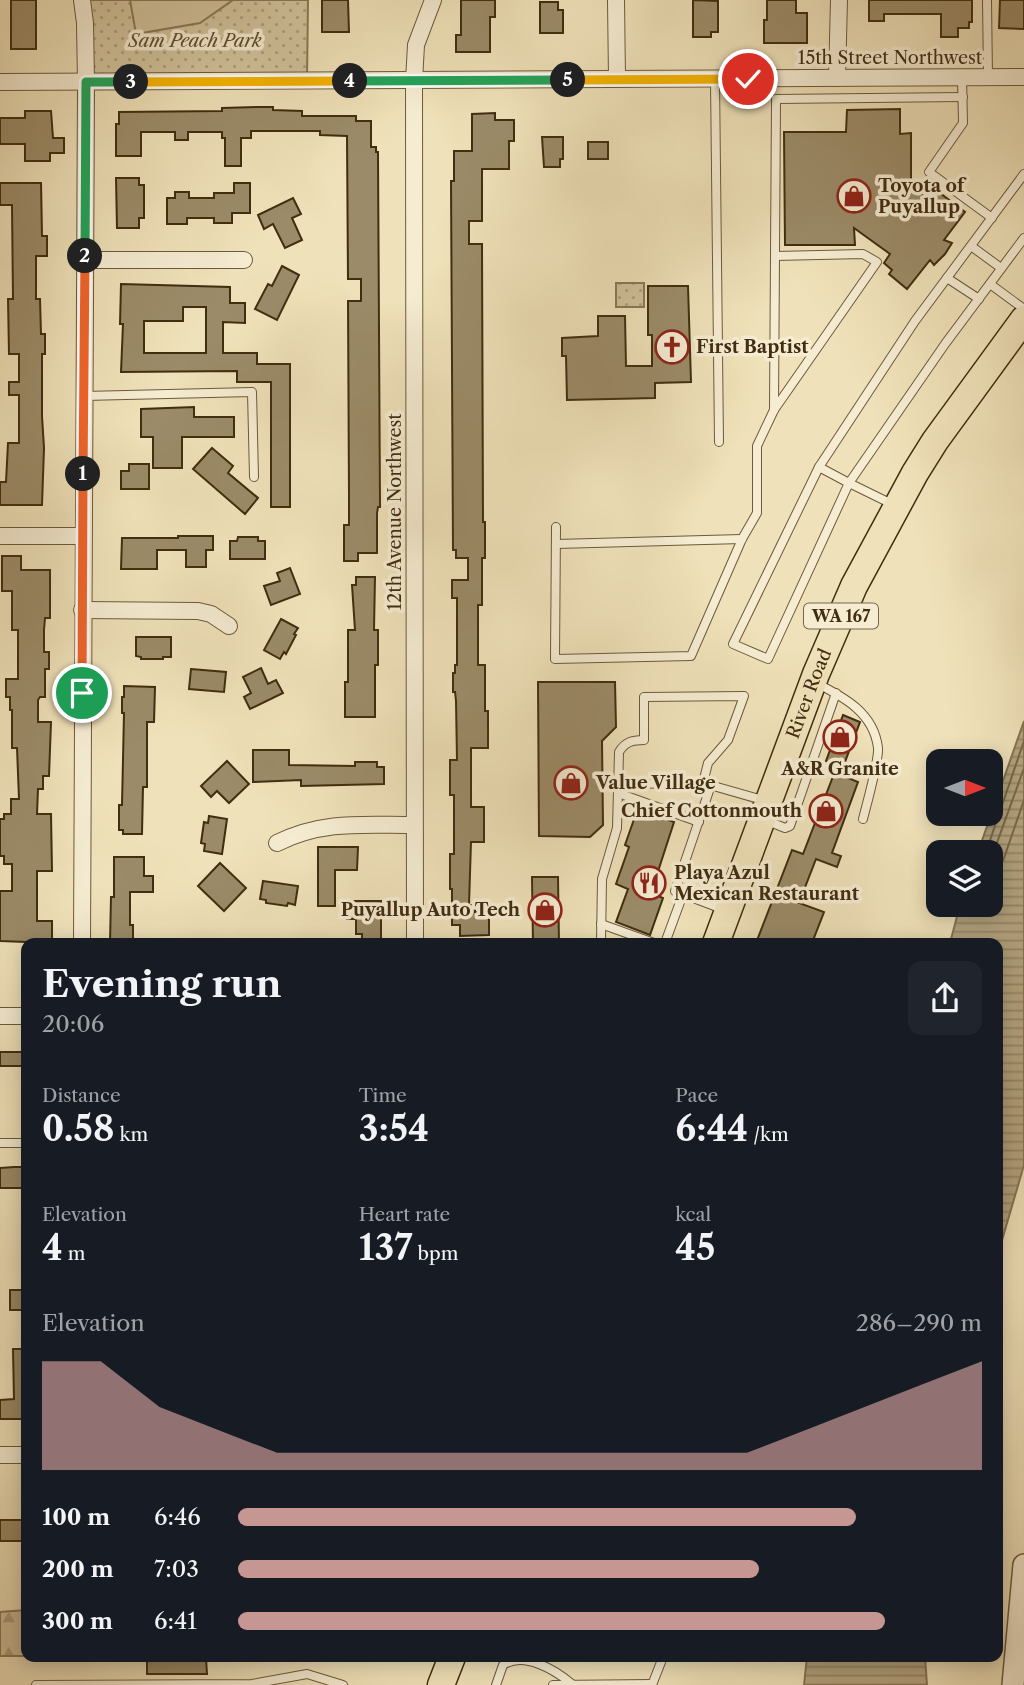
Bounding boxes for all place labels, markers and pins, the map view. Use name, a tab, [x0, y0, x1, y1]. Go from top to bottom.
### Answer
pin	[718, 49, 778, 109]
pin: 5	[550, 62, 586, 98]
pin: 3	[114, 64, 148, 100]
pin: 4	[332, 64, 368, 98]
place label: Toyota of Puyallup	[878, 175, 967, 218]
shop icon: Toyota of Puyallup	[835, 177, 873, 215]
pin: 2	[68, 238, 102, 274]
church icon: First Baptist	[653, 328, 691, 366]
place label: First Baptist	[696, 336, 809, 358]
pin: 1	[66, 456, 100, 491]
pin	[52, 663, 112, 723]
shop icon: A&R Granite	[821, 718, 859, 756]
place label: A&R Granite	[780, 758, 899, 780]
shop icon: Value Village	[552, 764, 590, 802]
place label: Value Village	[595, 772, 716, 794]
shop icon: Chief Cottonmouth	[807, 792, 845, 830]
place label: Chief Cottonmouth	[621, 800, 803, 822]
place label: Playa Azul Mexican Restaurant	[674, 862, 860, 905]
restaurant icon: Playa Azul Mexican Restaurant	[630, 864, 668, 902]
shop icon: Puyallup Auto Tech	[526, 891, 564, 929]
place label: Puyallup Auto Tech	[341, 899, 521, 921]

